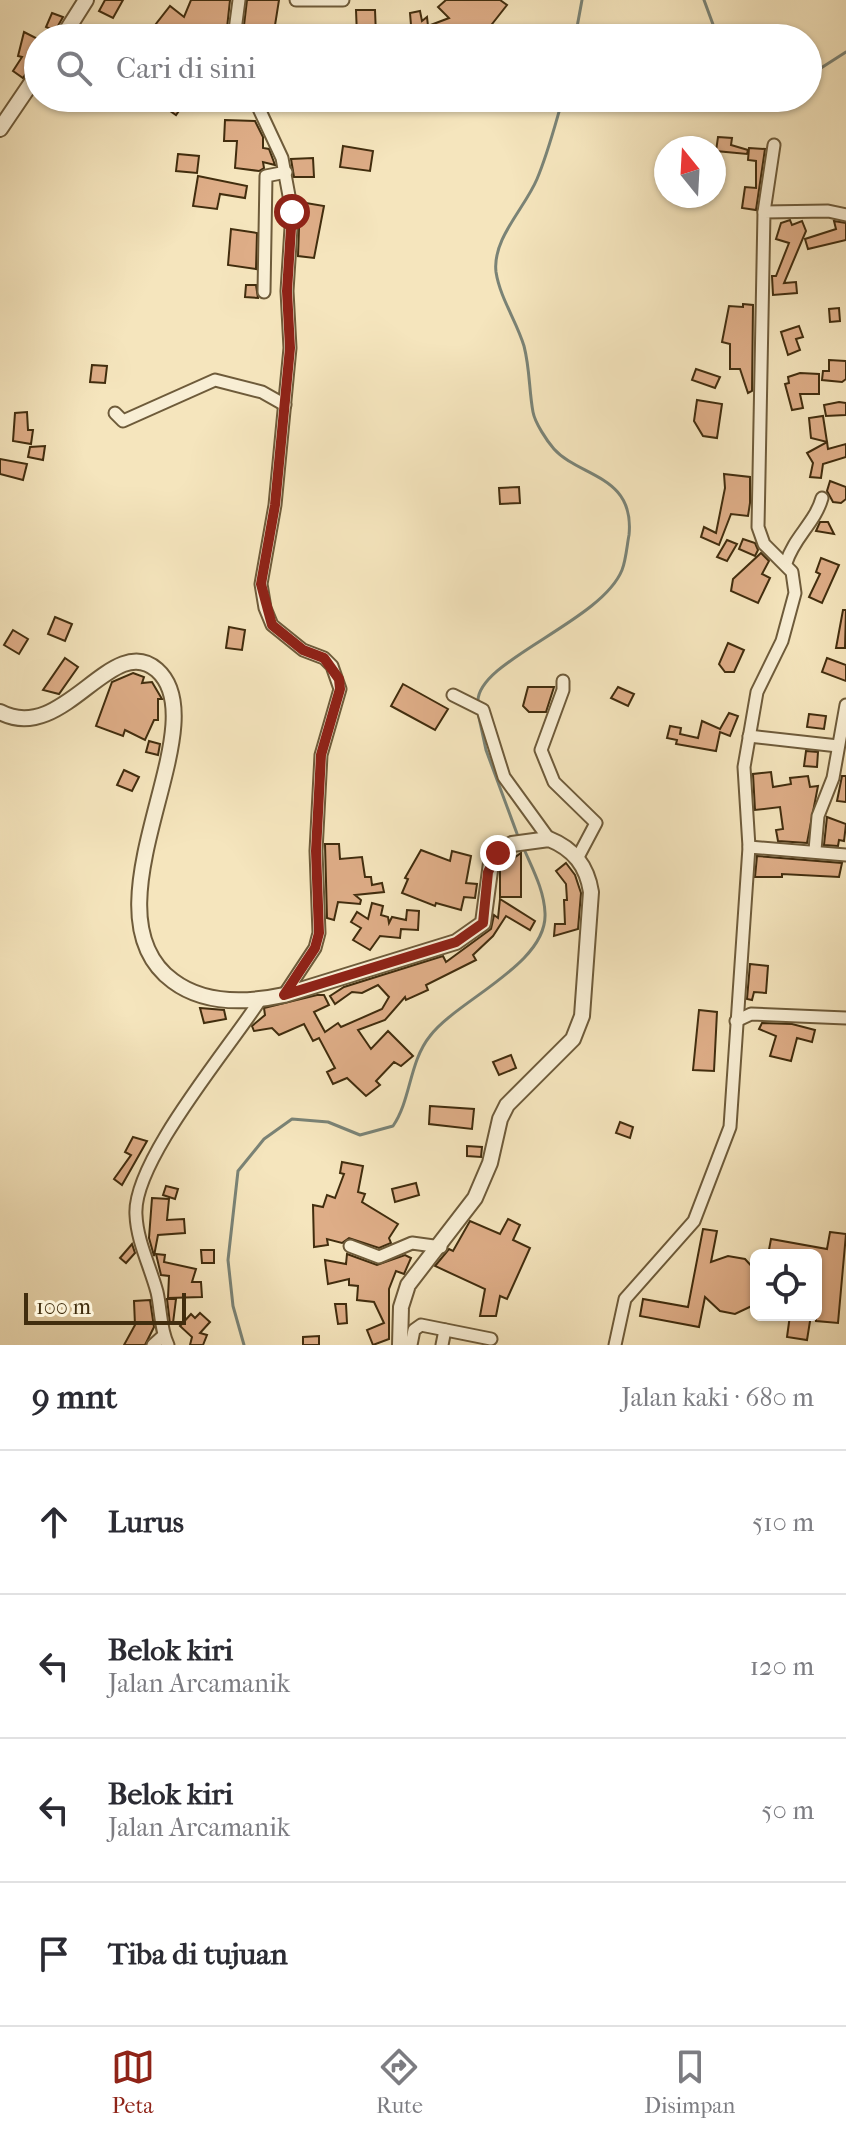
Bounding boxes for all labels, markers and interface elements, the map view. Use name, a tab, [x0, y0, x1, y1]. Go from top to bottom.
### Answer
search box	[24, 24, 822, 112]
icon: search	[52, 46, 96, 90]
text: Cari di sini	[116, 51, 256, 86]
north arrow	[654, 136, 726, 208]
route start	[274, 194, 310, 230]
route end	[480, 835, 516, 871]
map controls	[750, 1249, 822, 1321]
button: locate	[750, 1249, 822, 1321]
scale bar	[24, 1289, 186, 1325]
text: 100 m	[36, 1294, 91, 1320]
text: 9 mnt	[32, 1377, 117, 1417]
text: Jalan kaki · 680 m	[621, 1382, 814, 1413]
icon: ahead	[32, 1500, 76, 1544]
text: Lurus	[108, 1505, 184, 1540]
text: 510 m	[752, 1507, 814, 1538]
text: Belok kiri	[108, 1633, 233, 1668]
icon: left	[32, 1644, 76, 1688]
text: 120 m	[750, 1651, 814, 1682]
text: Jalan Arcamanik	[108, 1668, 290, 1699]
text: Belok kiri	[108, 1777, 233, 1812]
icon: left	[32, 1788, 76, 1832]
text: 50 m	[761, 1795, 814, 1826]
text: Jalan Arcamanik	[108, 1812, 290, 1843]
icon: arrive	[32, 1932, 76, 1976]
text: Tiba di tujuan	[108, 1937, 288, 1972]
tab: Peta	[111, 2045, 155, 2119]
tab: Rute	[376, 2045, 423, 2119]
tab: Disimpan	[644, 2045, 735, 2119]

